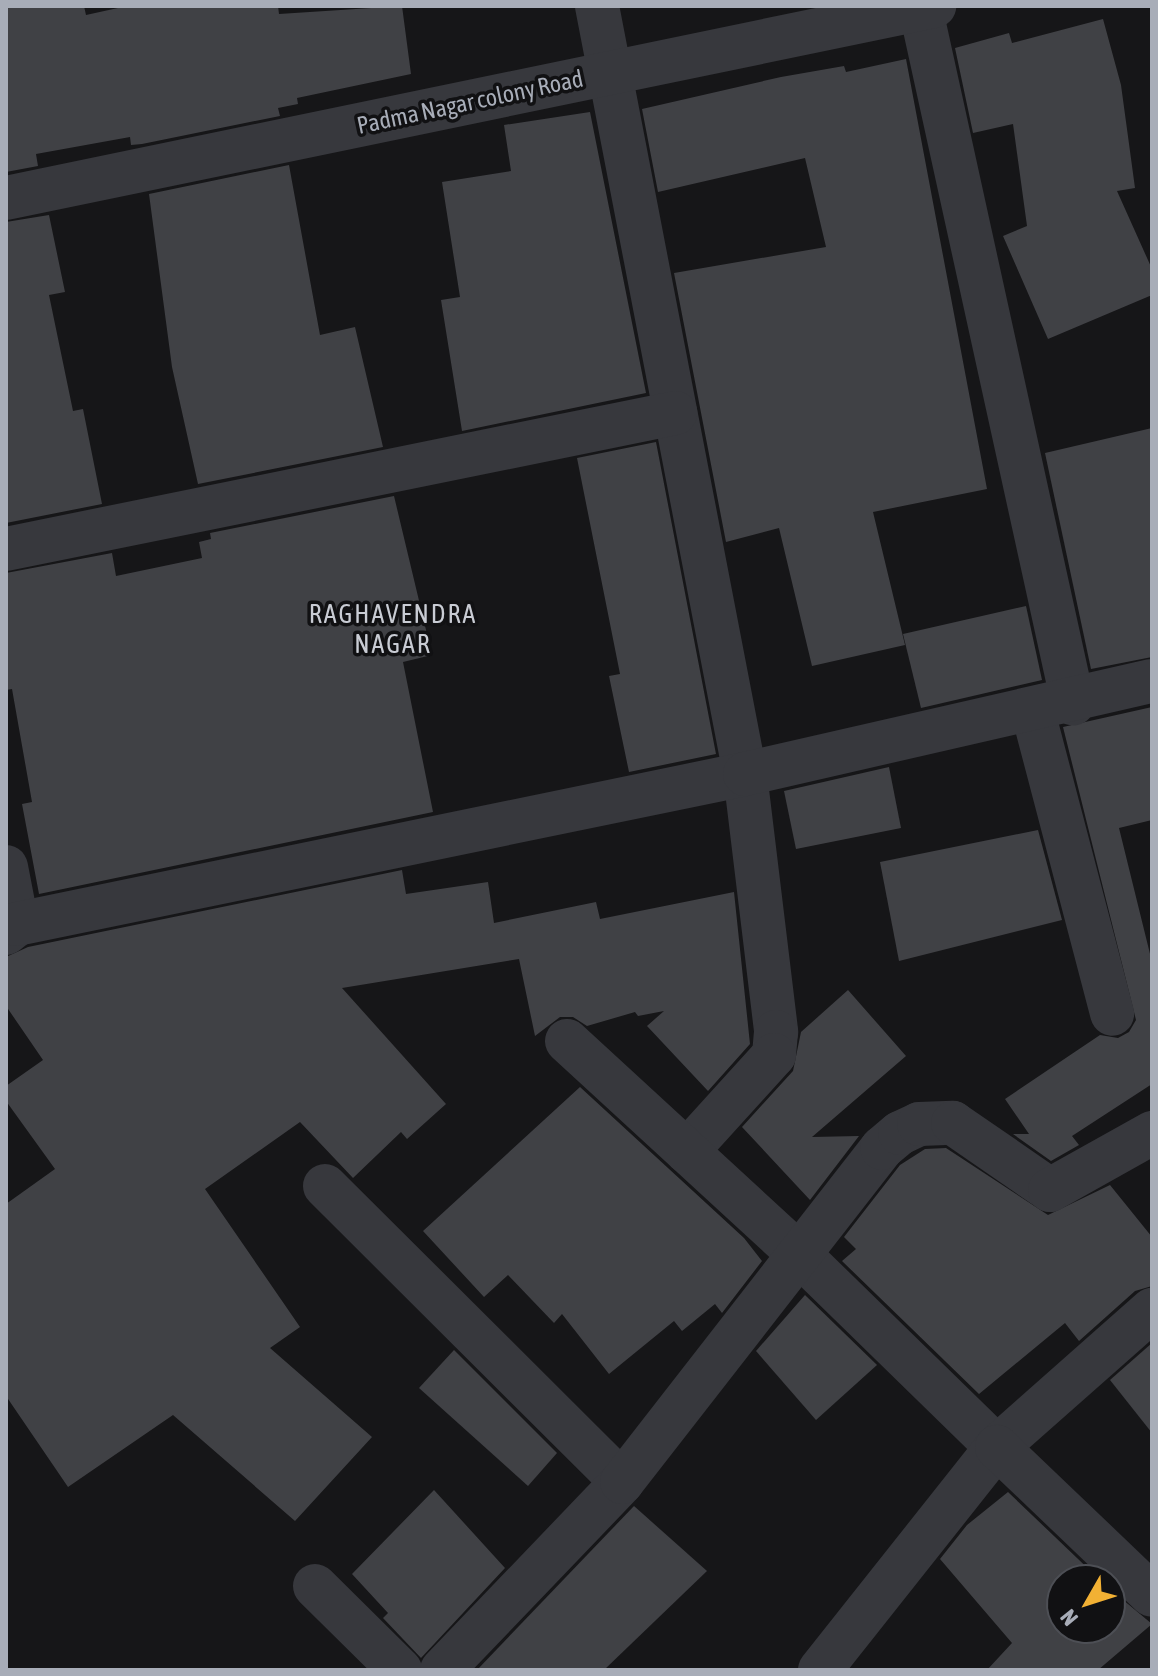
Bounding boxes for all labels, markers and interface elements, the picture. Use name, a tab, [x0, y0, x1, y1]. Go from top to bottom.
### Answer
street label: Padma Nagar colony Road	[354, 64, 586, 140]
district label: RAGHAVENDRA NAGAR	[309, 599, 477, 660]
north arrow	[1046, 1564, 1126, 1644]
text: N	[1055, 1605, 1083, 1631]

